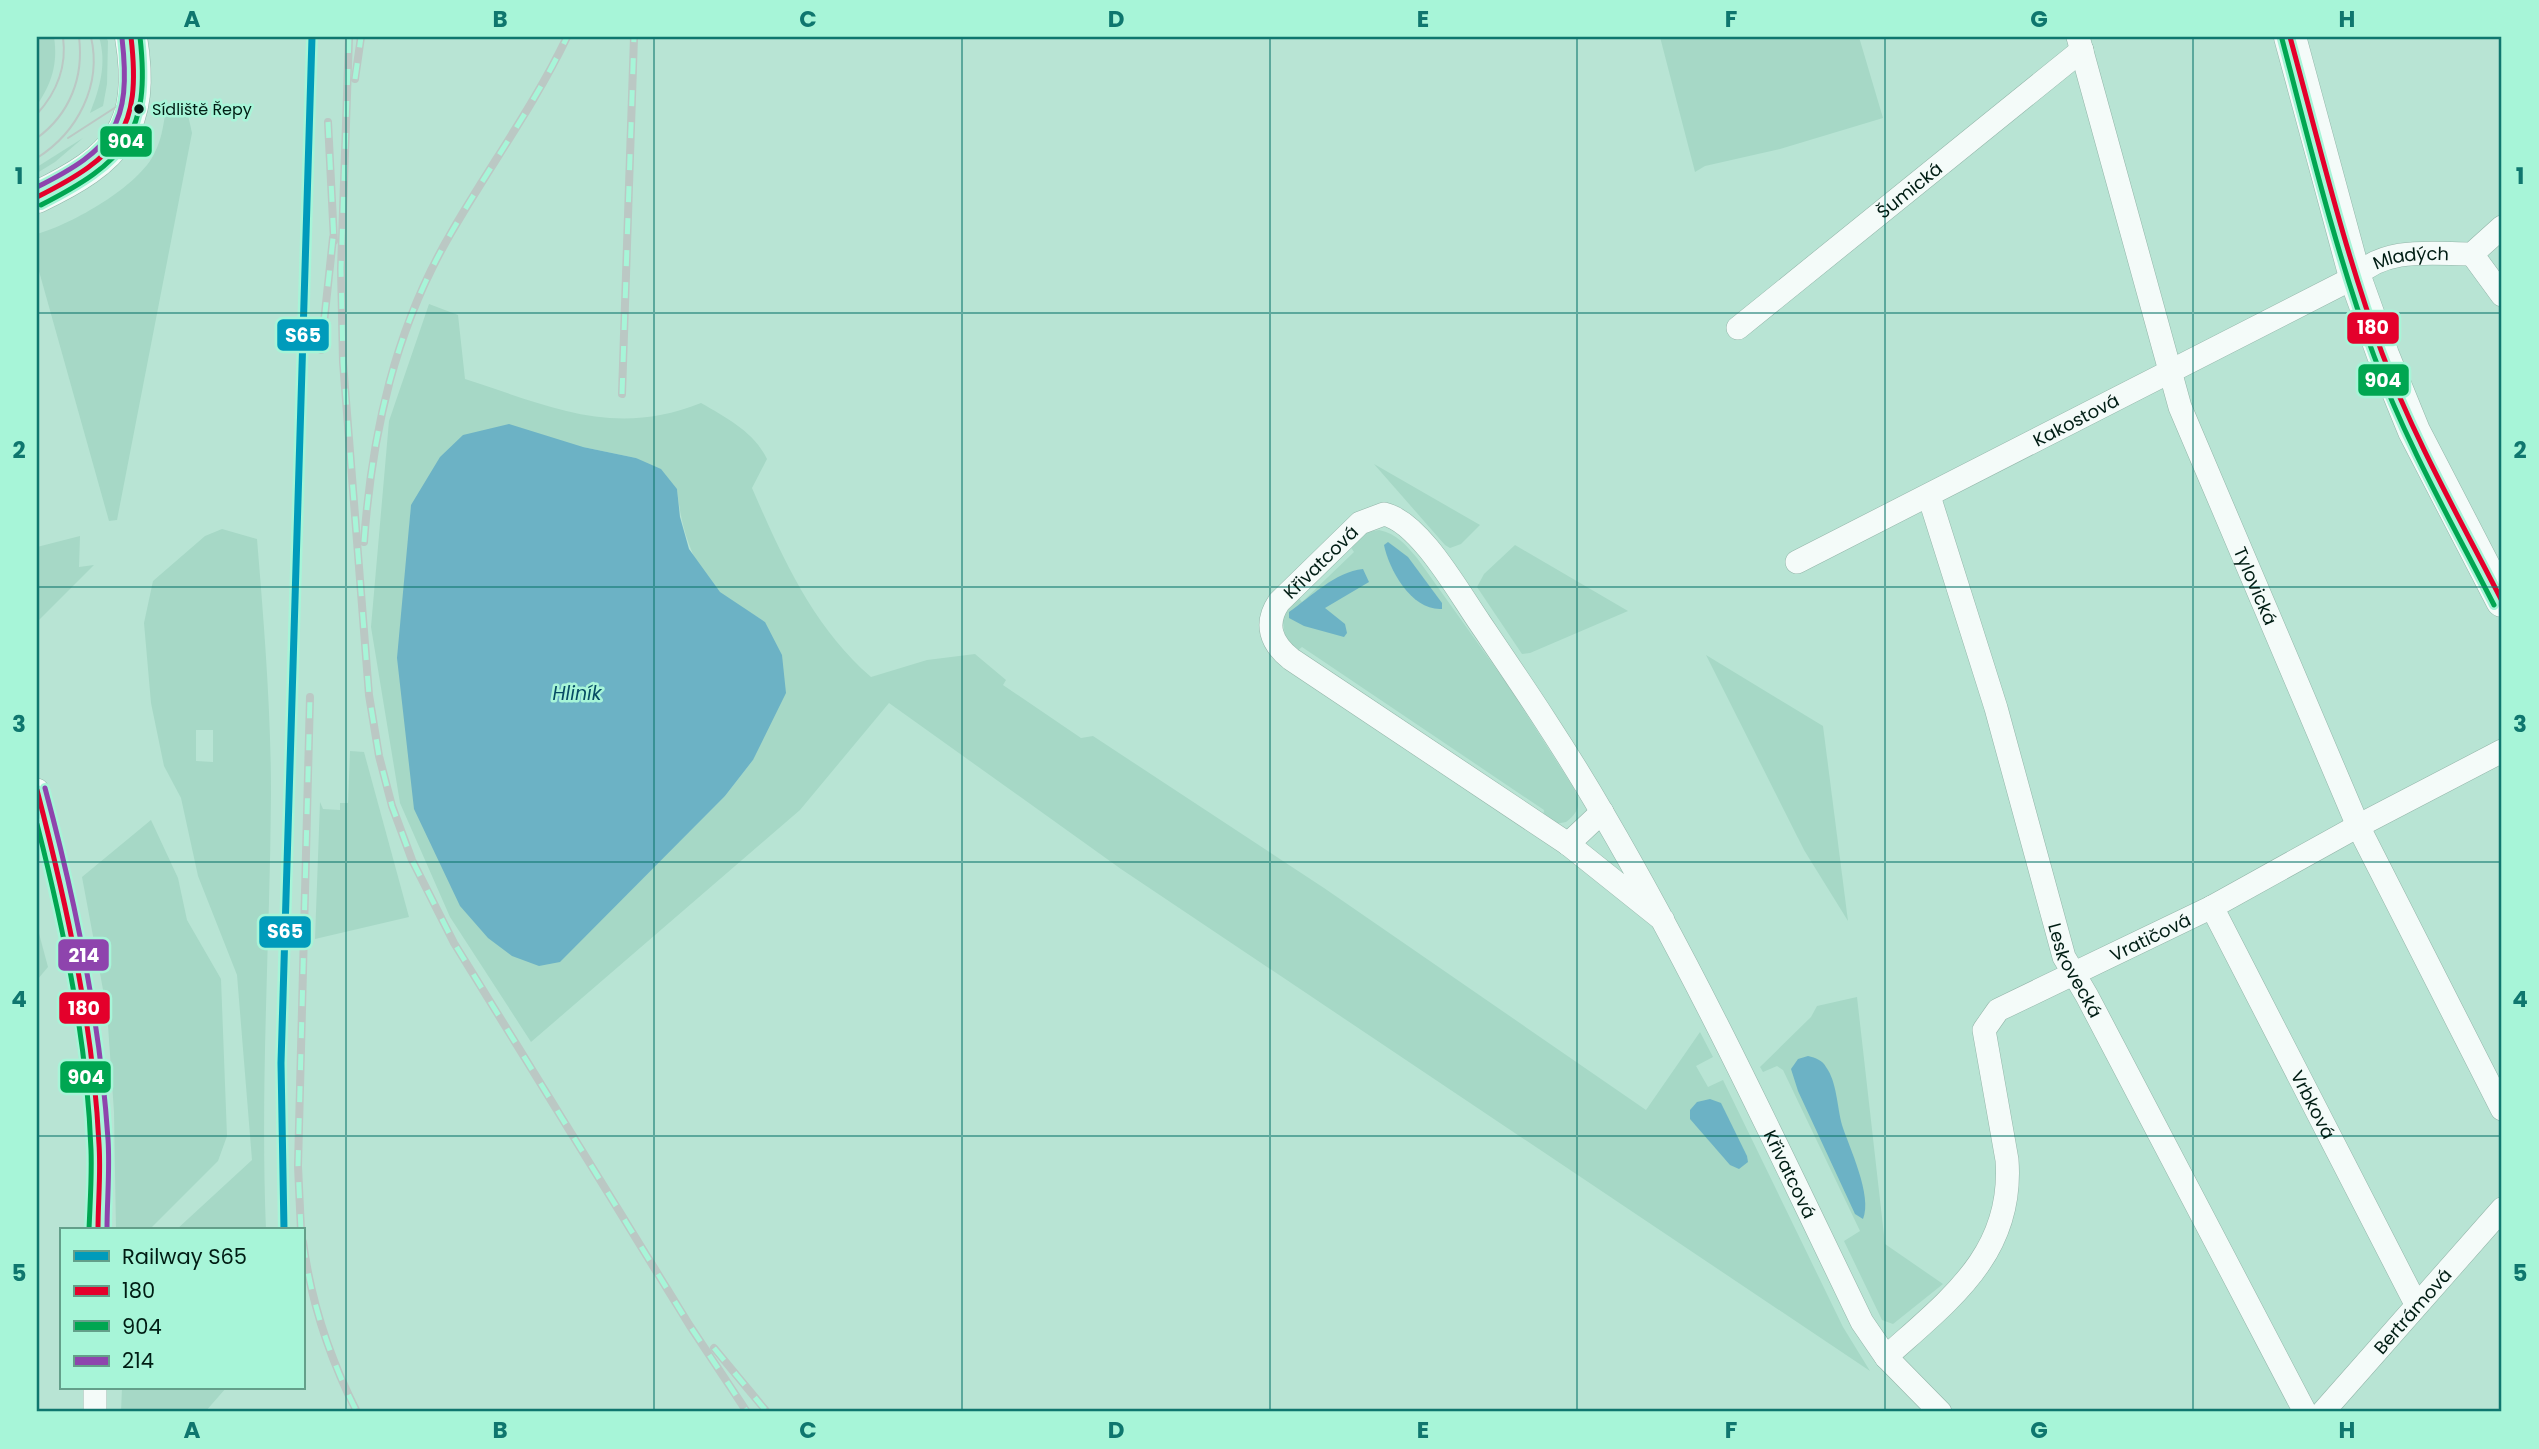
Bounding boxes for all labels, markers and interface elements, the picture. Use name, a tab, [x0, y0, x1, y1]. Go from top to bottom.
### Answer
text: A	[184, 3, 201, 35]
text: B	[492, 3, 508, 35]
text: C	[799, 3, 817, 35]
text: D	[1108, 3, 1124, 35]
text: E	[1417, 3, 1429, 35]
text: F	[1725, 3, 1737, 35]
text: G	[2030, 3, 2048, 35]
text: H	[2339, 3, 2355, 35]
place label: Sídliště Řepy	[152, 98, 252, 121]
marker: Sídliště Řepy	[132, 102, 146, 116]
line badge: 904	[99, 125, 153, 158]
text: 904	[108, 128, 145, 155]
street label: Šumická	[1871, 156, 1947, 224]
text: 1	[15, 160, 23, 192]
text: 1	[2516, 160, 2524, 192]
street label: Mladých	[2369, 241, 2449, 275]
line badge: 180	[2346, 311, 2400, 345]
text: 180	[2357, 314, 2389, 341]
line badge: S65	[276, 318, 330, 352]
text: S65	[285, 322, 321, 349]
line badge: 904	[2357, 363, 2410, 397]
text: 904	[2365, 367, 2402, 394]
street label: Kakostová	[2028, 387, 2123, 452]
text: 2	[12, 434, 26, 466]
text: 2	[2513, 434, 2527, 466]
street label: Křivatcová	[1277, 519, 1363, 604]
street label: Tylovická	[2228, 543, 2284, 629]
water label: Hliník	[552, 680, 603, 707]
text: 3	[12, 708, 26, 740]
text: 3	[2513, 708, 2527, 740]
street label: Vratičová	[2106, 907, 2195, 967]
line badge: S65	[258, 915, 312, 949]
text: S65	[267, 918, 303, 945]
street label: Leskovecká	[2043, 920, 2109, 1022]
line badge: 214	[57, 938, 110, 972]
text: 214	[69, 942, 100, 969]
text: 4	[11, 983, 27, 1015]
text: 4	[2512, 983, 2528, 1015]
line badge: 180	[58, 991, 111, 1025]
text: 180	[68, 995, 100, 1022]
line badge: 904	[59, 1060, 112, 1094]
text: 904	[68, 1064, 105, 1091]
street label: Vrbková	[2285, 1066, 2342, 1143]
street label: Křivatcová	[1758, 1125, 1823, 1222]
legend	[60, 1228, 304, 1390]
text: Railway S65	[122, 1242, 247, 1271]
text: 5	[12, 1257, 26, 1289]
text: 5	[2513, 1257, 2527, 1289]
street label: Bertrámová	[2368, 1262, 2457, 1359]
text: 180	[122, 1276, 155, 1305]
text: 904	[122, 1312, 162, 1341]
text: 214	[122, 1346, 154, 1375]
text: A	[184, 1414, 201, 1446]
text: B	[492, 1414, 508, 1446]
text: C	[799, 1414, 817, 1446]
text: D	[1108, 1414, 1124, 1446]
text: E	[1417, 1414, 1429, 1446]
text: F	[1725, 1414, 1737, 1446]
text: G	[2030, 1414, 2048, 1446]
text: H	[2339, 1414, 2355, 1446]

